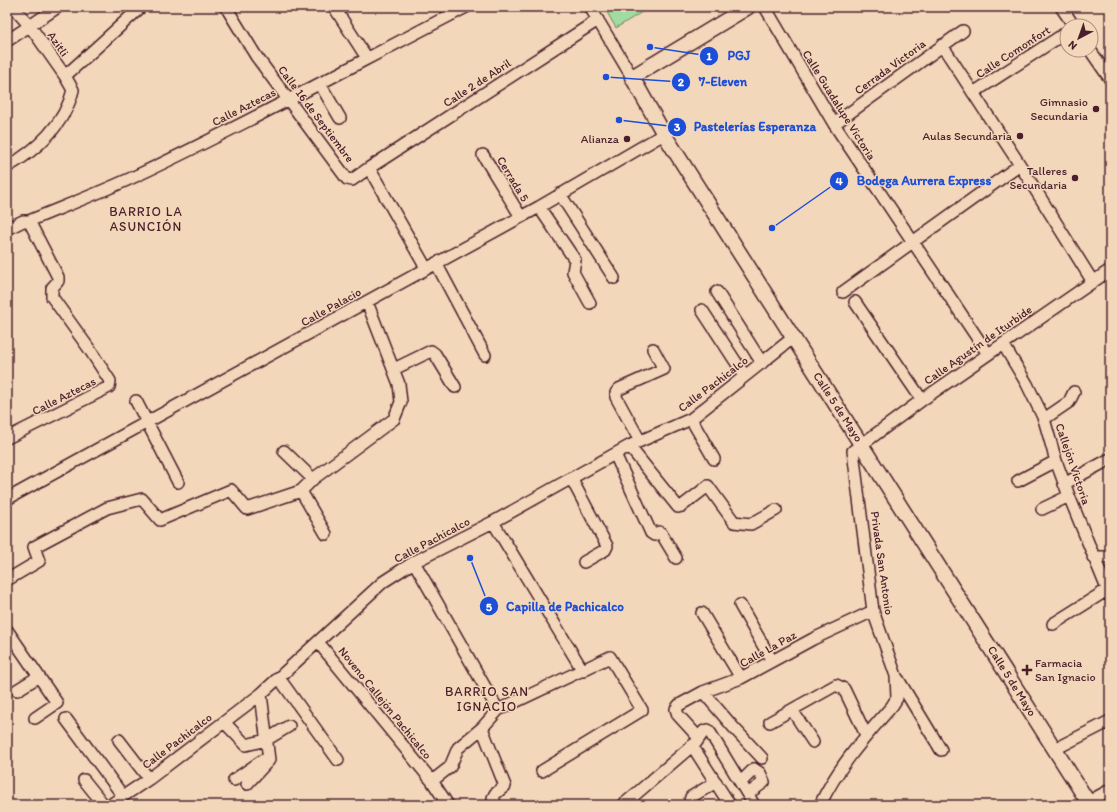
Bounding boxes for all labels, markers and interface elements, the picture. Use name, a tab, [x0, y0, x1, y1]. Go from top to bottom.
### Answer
north arrow	[1059, 18, 1099, 58]
street label: Calle Comonfort	[973, 22, 1053, 81]
street label: Azitli	[44, 29, 72, 59]
street label: Cerrada Victoria	[852, 36, 929, 98]
text: N	[1066, 38, 1080, 53]
callout: PGJ	[699, 43, 758, 68]
street label: Calle Guadalupe Victoria	[799, 47, 879, 163]
text: PGJ	[728, 48, 751, 63]
text: 1	[706, 49, 712, 63]
street label: Calle 2 de Abril	[440, 56, 514, 110]
street label: Calle 16 de Septiembre	[275, 63, 357, 165]
callout: 7-Eleven	[671, 69, 756, 94]
text: 7-Eleven	[698, 74, 748, 89]
text: 2	[678, 75, 685, 89]
street label: Calle Aztecas	[210, 85, 278, 129]
place label: Gimnasio Secundaria	[1030, 95, 1088, 123]
marker: Gimnasio Secundaria	[1091, 104, 1101, 114]
callout: Pastelerías Esperanza	[667, 114, 824, 139]
text: Pastelerías Esperanza	[694, 119, 816, 135]
text: 3	[674, 120, 681, 134]
place label: Aulas Secundaria	[922, 129, 1013, 143]
marker: Aulas Secundaria	[1015, 131, 1025, 141]
place label: Alianza	[581, 132, 620, 146]
marker: Alianza	[622, 134, 632, 144]
street label: Cerrada 5	[494, 154, 532, 204]
place label: Talleres Secundaria	[1009, 164, 1067, 192]
callout: Bodega Aurrera Express	[829, 168, 999, 193]
text: Bodega Aurrera Express	[857, 173, 991, 189]
marker: Talleres Secundaria	[1070, 173, 1080, 183]
text: 4	[835, 174, 843, 188]
district label: BARRIO LA ASUNCIÓN	[109, 204, 183, 234]
street label: Calle Palacio	[298, 285, 364, 329]
street label: Calle Agustín de Iturbide	[921, 302, 1035, 388]
street label: Calle Pachicalco	[675, 353, 751, 415]
street label: Calle 5 de Mayo	[810, 369, 866, 445]
street label: Calle Aztecas	[30, 374, 98, 418]
street label: Callejón Victoria	[1052, 421, 1094, 507]
street label: Privada San Antonio	[868, 510, 896, 616]
street label: Calle Pachicalco	[392, 514, 472, 566]
callout: Capilla de Pachicalco	[479, 594, 632, 619]
text: Capilla de Pachicalco	[506, 599, 624, 615]
text: 5	[486, 600, 493, 614]
street label: Calle La Paz	[737, 627, 799, 670]
street label: Calle 5 de Mayo	[985, 643, 1039, 719]
street label: Noveno Callejón Pachicalco	[335, 644, 435, 762]
place label: Farmacia San Ignacio	[1035, 656, 1096, 684]
marker: Farmacia San Ignacio	[1022, 665, 1032, 675]
district label: BARRIO SAN IGNACIO	[445, 684, 529, 714]
street label: Calle Pachicalco	[139, 710, 215, 772]

